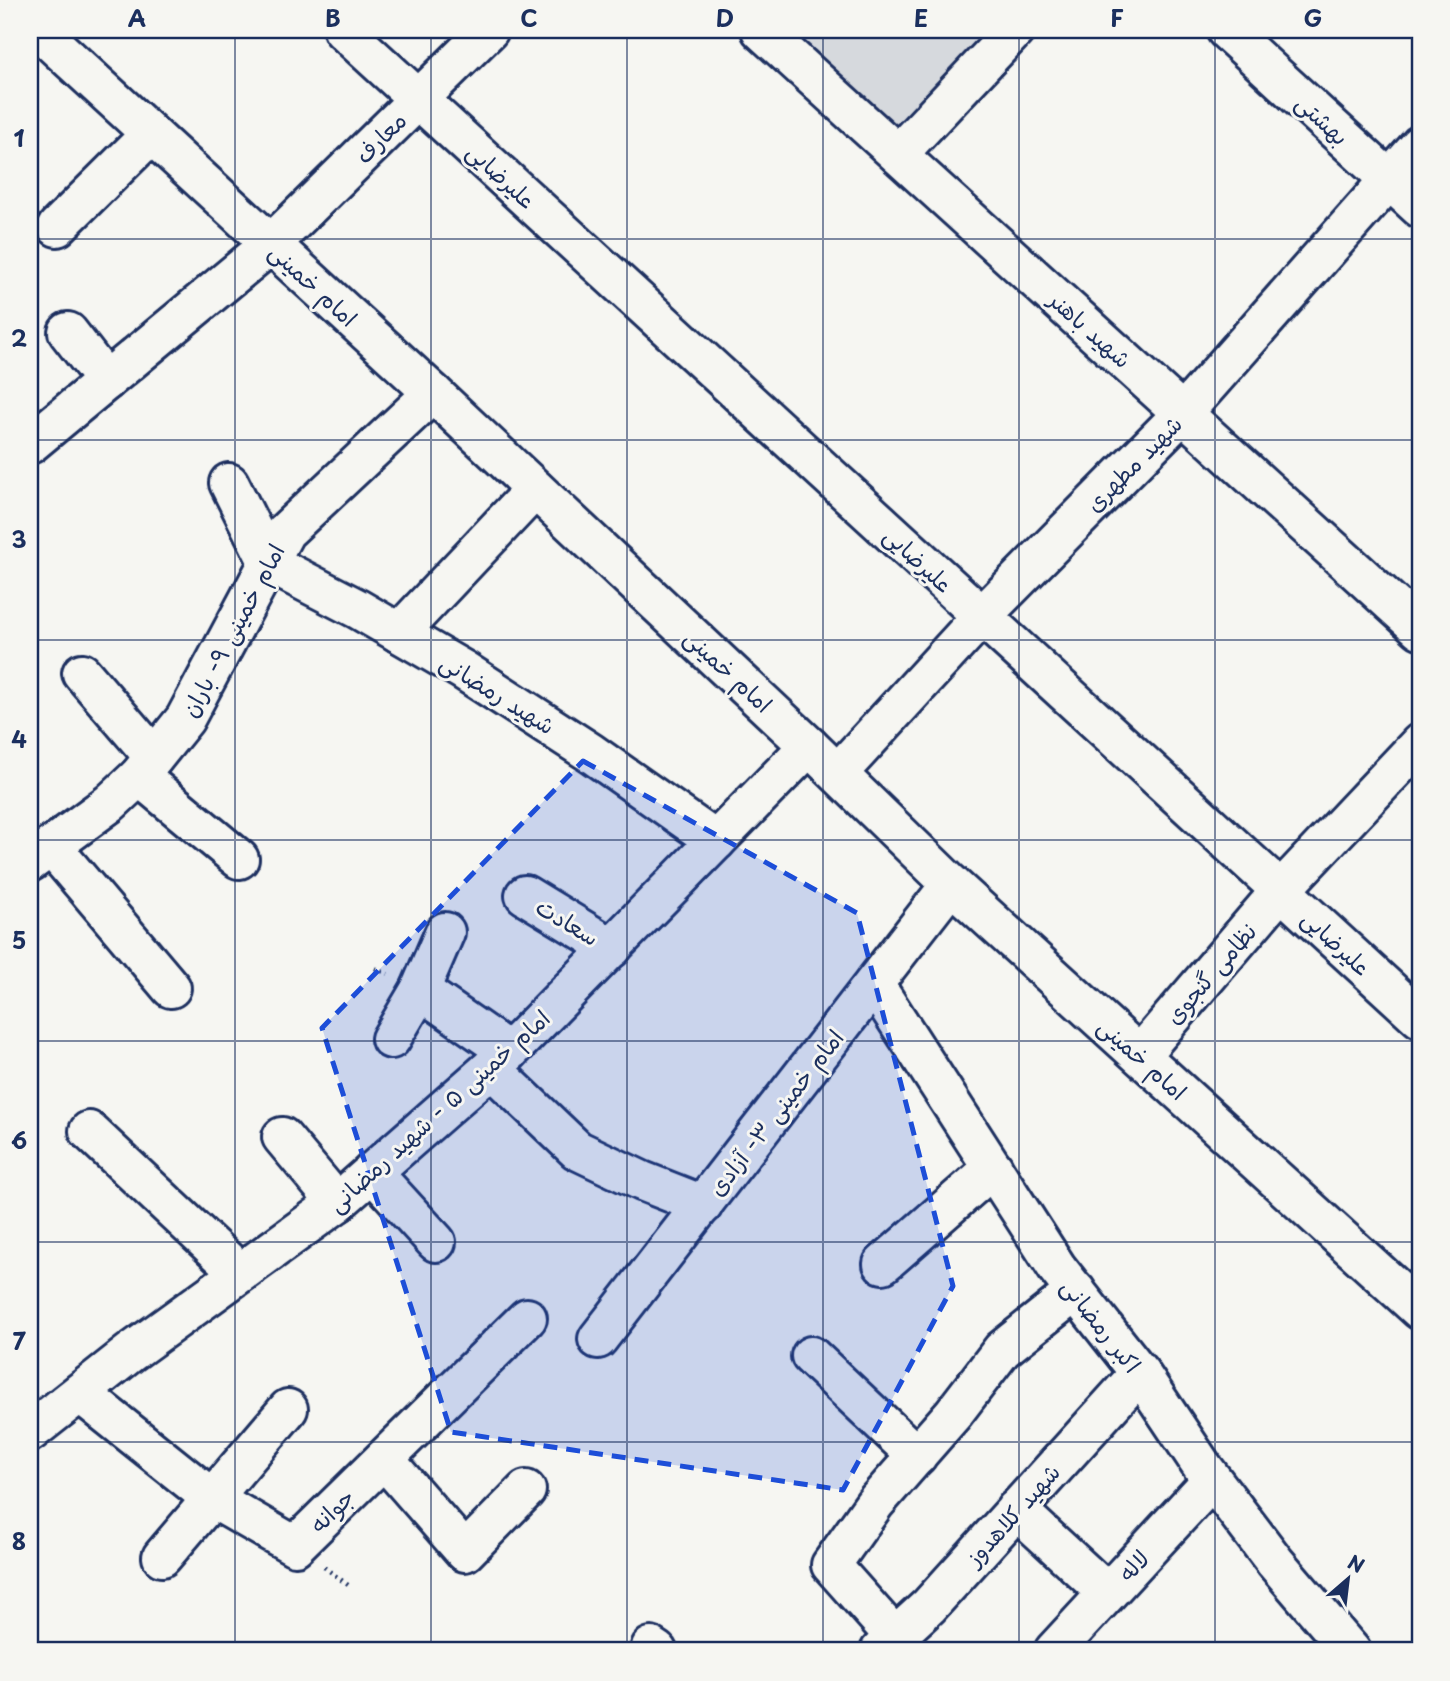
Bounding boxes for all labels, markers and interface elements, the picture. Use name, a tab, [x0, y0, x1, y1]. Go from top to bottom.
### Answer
text: A	[128, 0, 146, 35]
text: B	[325, 0, 341, 35]
text: C	[520, 0, 538, 35]
text: D	[716, 0, 734, 35]
text: E	[914, 0, 928, 35]
text: F	[1110, 0, 1124, 35]
text: G	[1304, 0, 1322, 35]
street label: بهشتی	[1288, 85, 1358, 153]
street label: معارف	[346, 103, 414, 171]
text: 1	[14, 120, 25, 155]
street label: علیرضایی	[459, 134, 545, 216]
street label: امام خمینی	[261, 234, 366, 336]
street label: شهید باهنر	[1041, 281, 1140, 376]
text: 2	[11, 320, 27, 355]
street label: شهید مطهری	[1077, 407, 1189, 519]
street label: علیرضایی	[876, 518, 962, 600]
text: 3	[11, 521, 27, 556]
street label: امام خمینی ۹- باران	[171, 537, 294, 724]
street label: امام خمینی	[676, 620, 781, 722]
street label: شهید رمضانی	[434, 644, 562, 742]
text: 4	[11, 721, 27, 756]
street label: سعادت	[530, 888, 606, 954]
street label: علیرضایی	[1294, 901, 1380, 983]
street label: نظامی گنجوی	[1156, 914, 1264, 1032]
text: 5	[12, 922, 26, 957]
street label: امام خمینی ۵ - شهید رمضانی	[319, 1000, 558, 1221]
street label: امام خمینی	[1089, 1008, 1195, 1109]
street label: امام خمینی ۳- آزادی	[699, 1021, 853, 1204]
text: 6	[11, 1122, 27, 1157]
street label: اکبر رمضانی	[1054, 1270, 1150, 1380]
text: 7	[12, 1323, 26, 1358]
street label: شهید کلاهدوز	[955, 1455, 1068, 1575]
street label: جوانه	[300, 1479, 362, 1541]
text: 8	[12, 1523, 26, 1558]
street label: لاله	[1109, 1541, 1157, 1589]
north arrow	[1314, 1544, 1384, 1614]
text: N	[1343, 1547, 1370, 1579]

